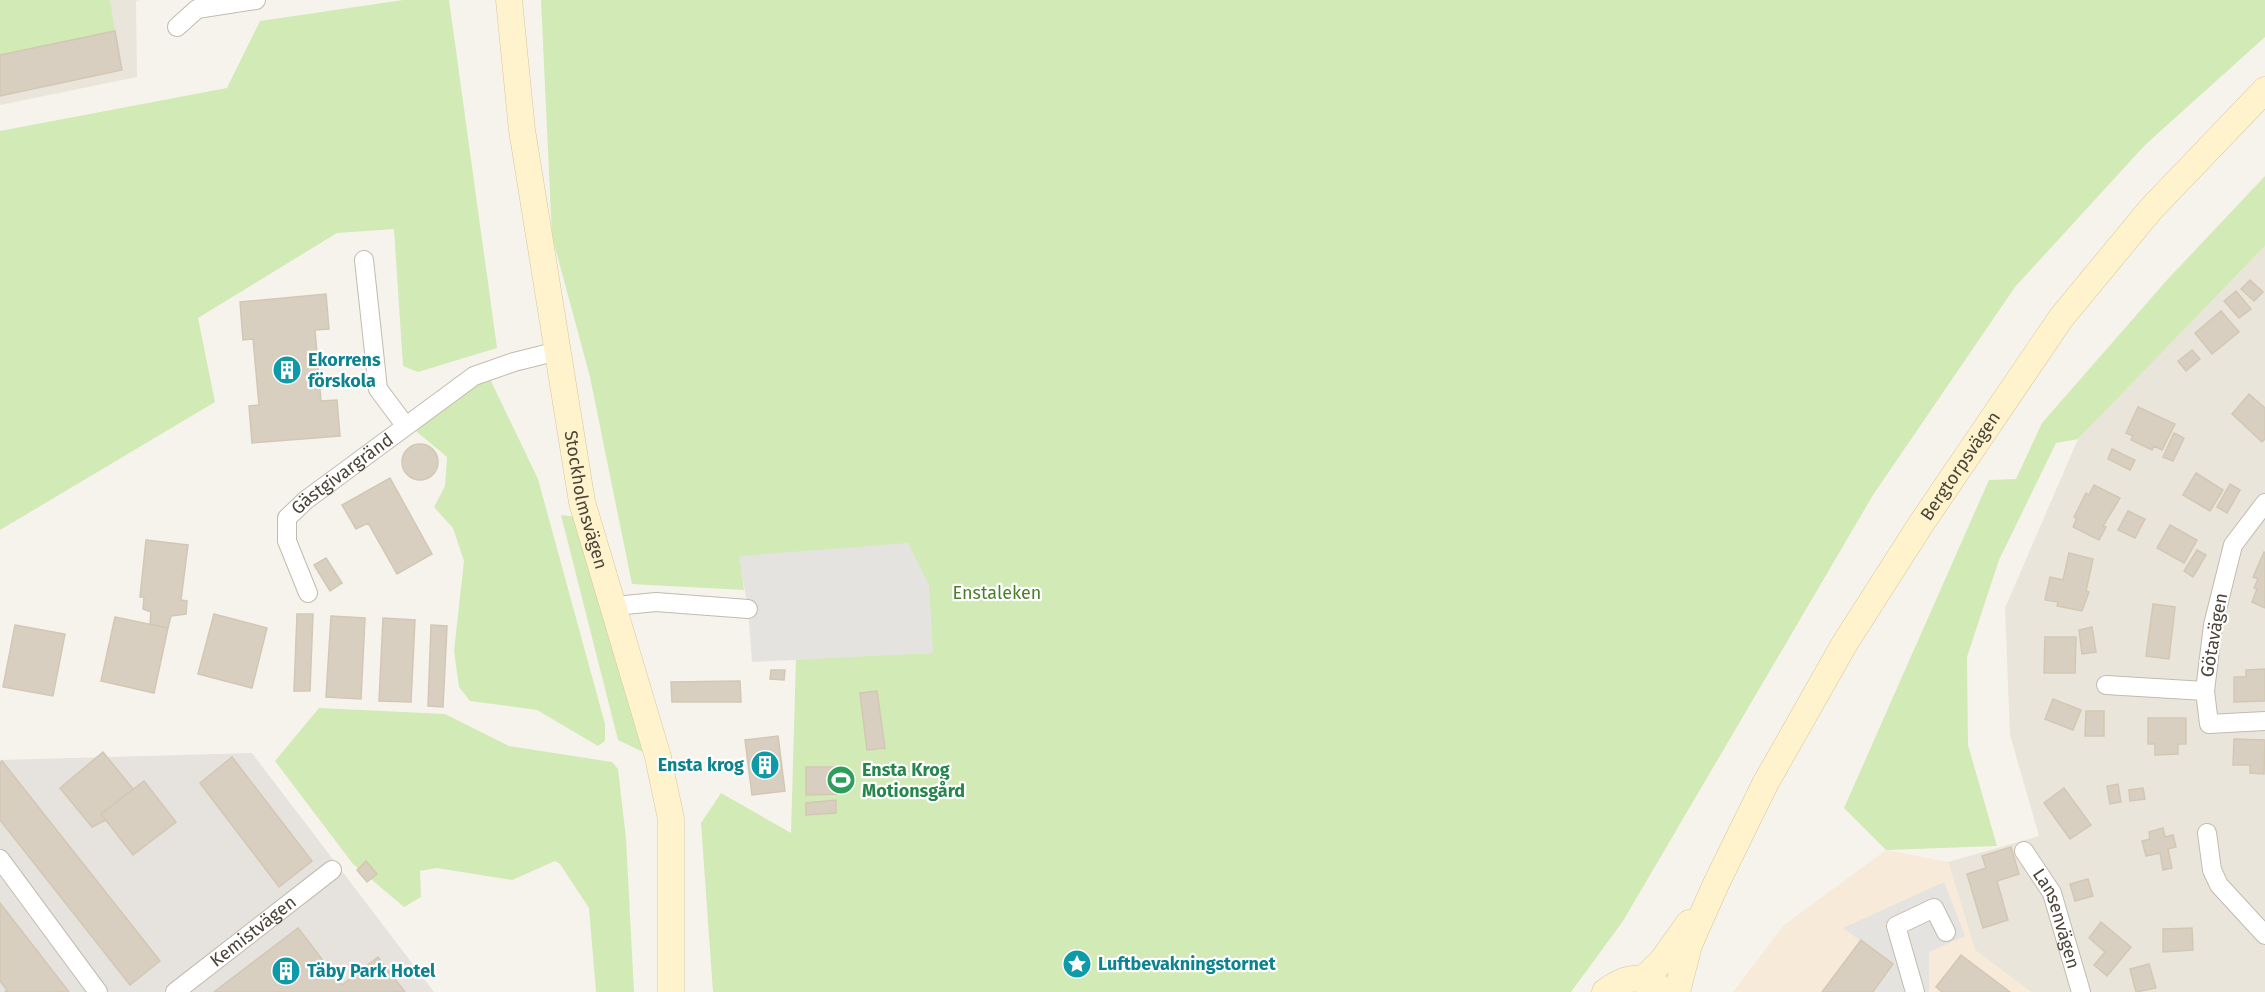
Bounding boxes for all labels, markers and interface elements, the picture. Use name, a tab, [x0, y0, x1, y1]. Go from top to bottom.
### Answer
place label: Ekorrens förskola	[308, 349, 381, 392]
building icon: Ekorrens förskola	[271, 354, 303, 386]
street label: Bergtorpsvägen	[1916, 407, 2005, 525]
street label: Gästgivargränd	[287, 428, 398, 519]
street label: Stockholmsvägen	[560, 429, 612, 572]
park label: Enstaleken	[953, 582, 1041, 604]
street label: Götavägen	[2196, 591, 2232, 679]
building icon: Ensta krog	[749, 749, 781, 781]
place label: Ensta krog	[658, 754, 744, 776]
place label: Ensta Krog Motionsgård	[862, 759, 965, 802]
sports icon: Ensta Krog Motionsgård	[825, 764, 857, 796]
street label: Lansenvägen	[2028, 864, 2085, 971]
street label: Kemistvägen	[206, 891, 301, 972]
place icon: Luftbevakningstornet	[1061, 948, 1093, 980]
place label: Luftbevakningstornet	[1098, 953, 1277, 975]
building icon: Täby Park Hotel	[270, 955, 302, 987]
place label: Täby Park Hotel	[307, 960, 436, 982]

